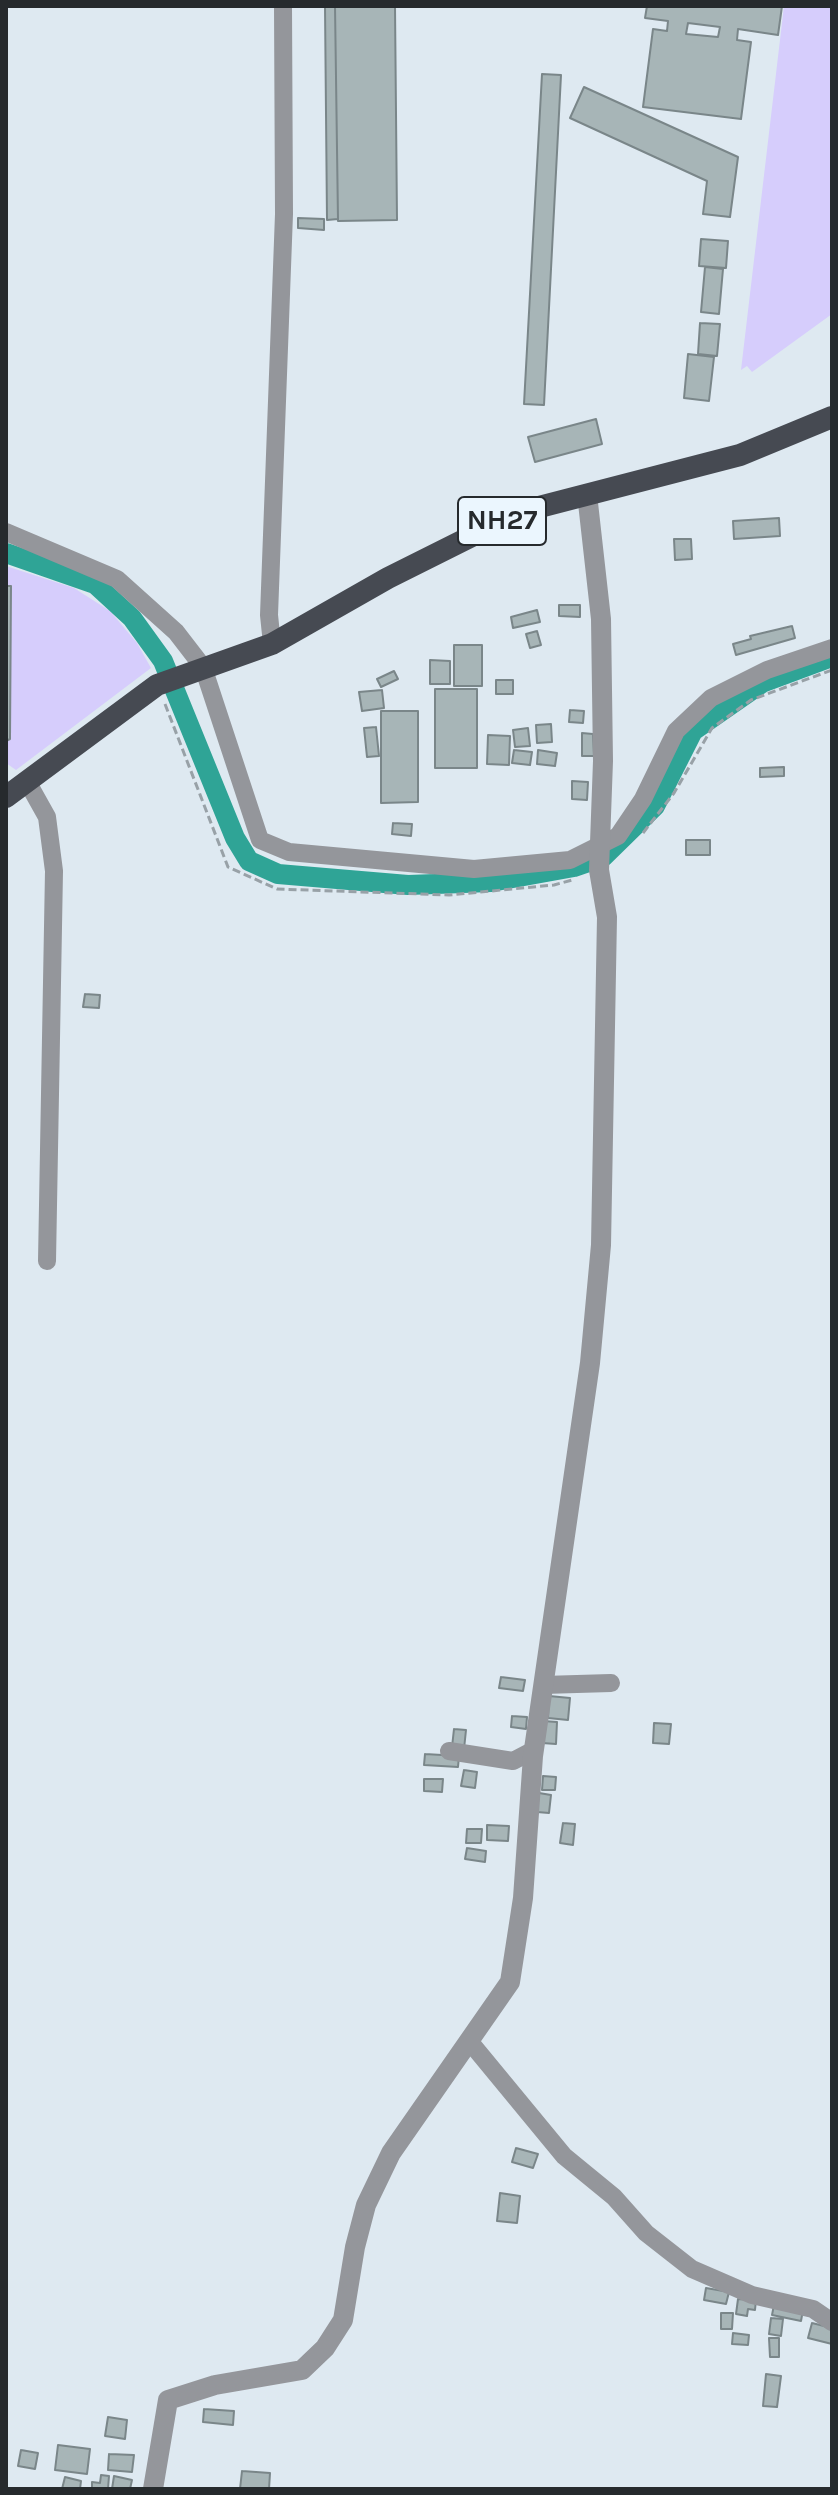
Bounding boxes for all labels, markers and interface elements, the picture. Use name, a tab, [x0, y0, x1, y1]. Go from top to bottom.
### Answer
road number: NH27	[458, 497, 546, 545]

